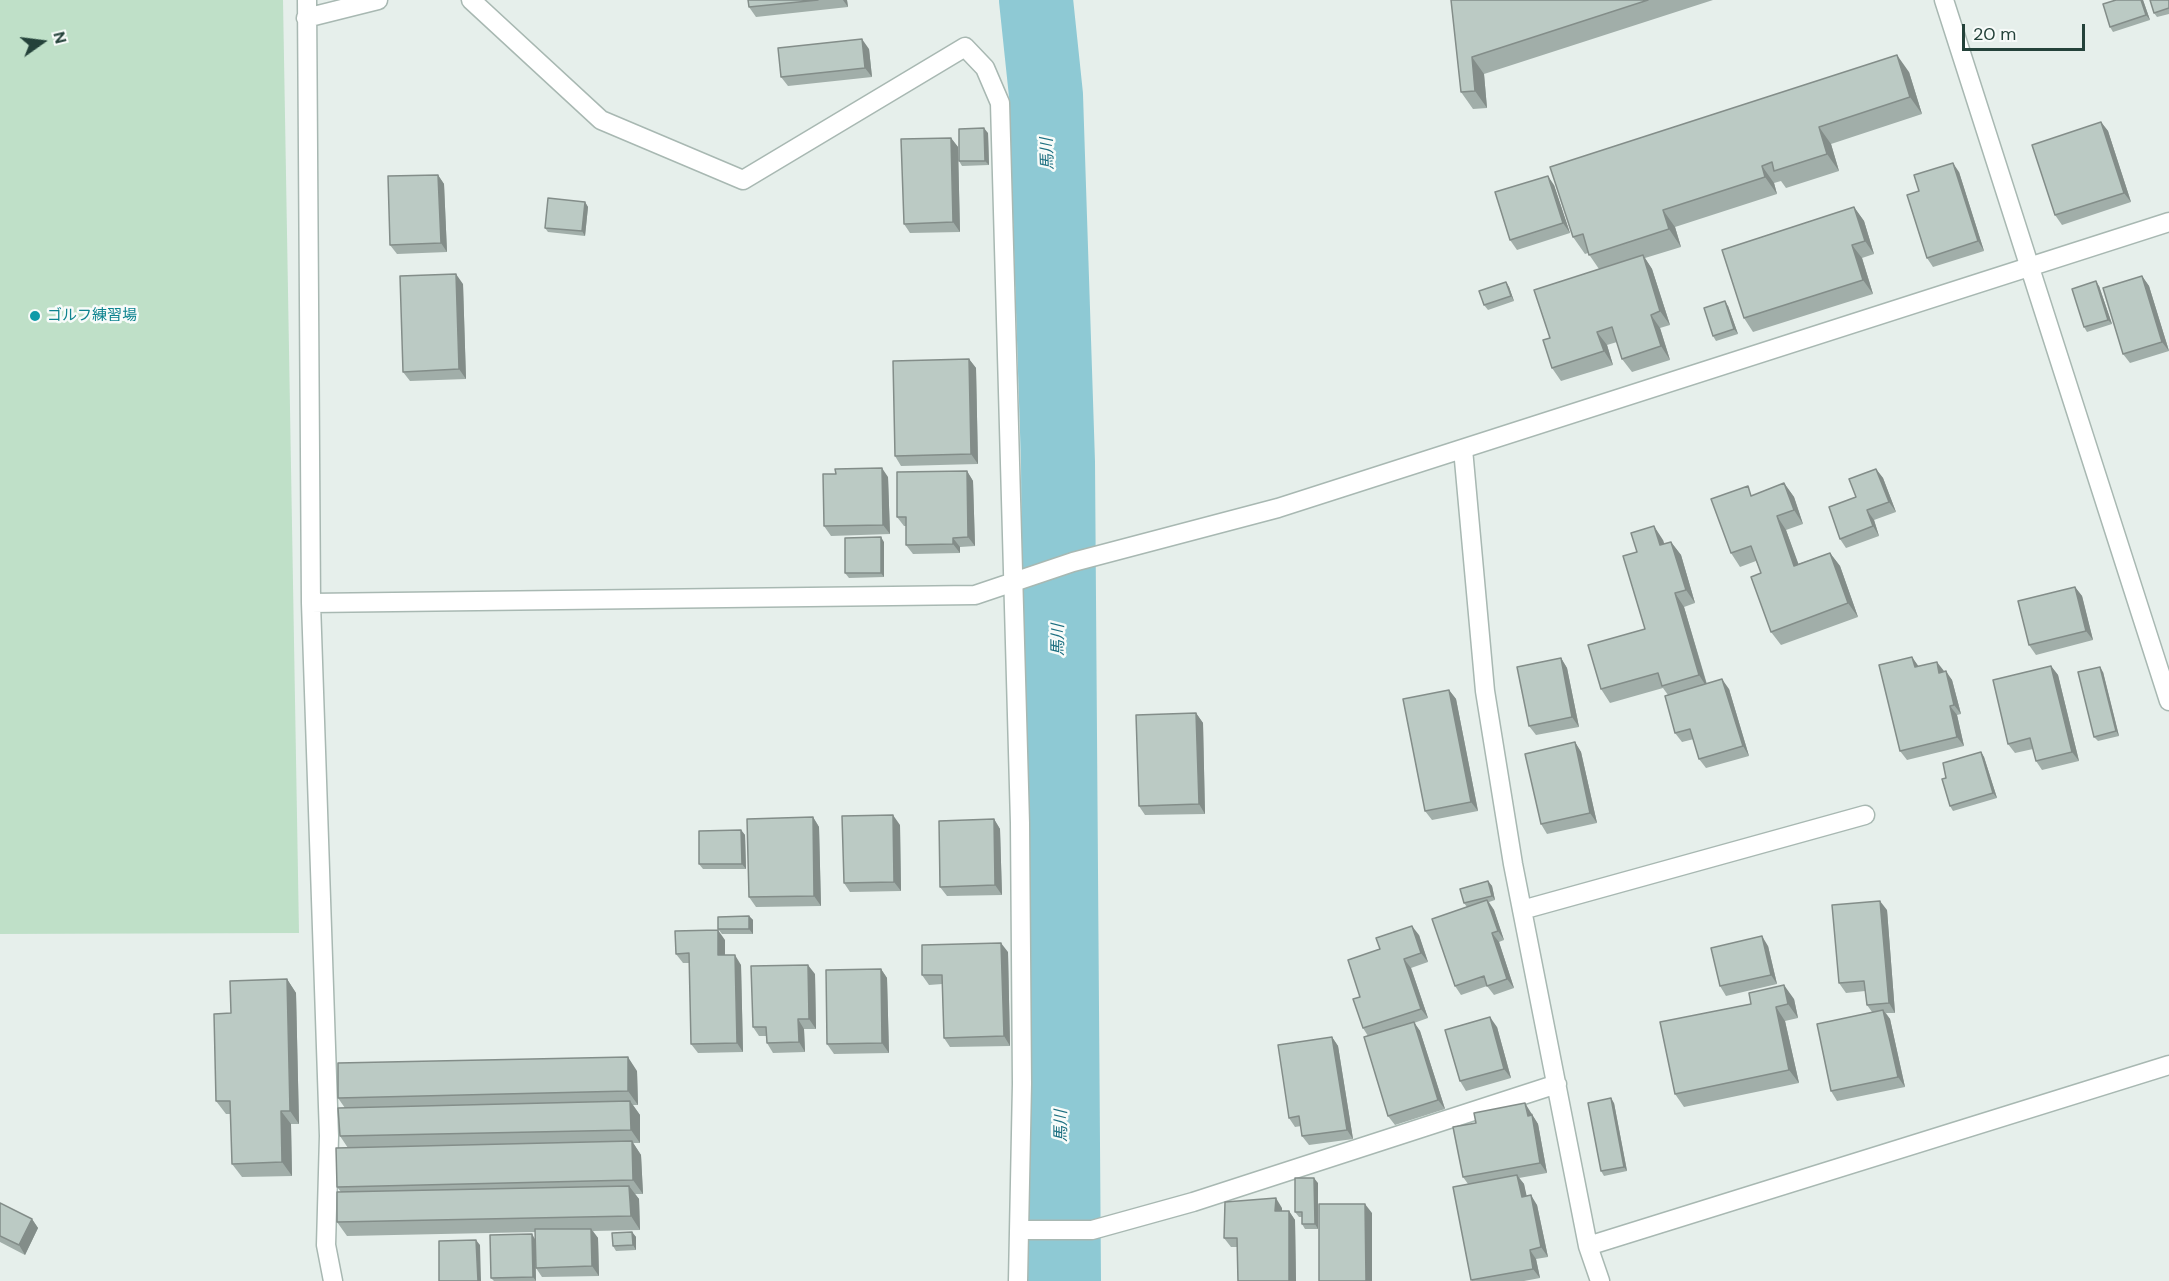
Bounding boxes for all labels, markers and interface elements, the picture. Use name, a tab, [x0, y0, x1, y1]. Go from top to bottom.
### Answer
north arrow	[12, 12, 72, 72]
scale bar	[1965, 12, 2088, 50]
text: 20 m	[1973, 22, 2016, 46]
text: N	[48, 29, 72, 46]
water label: 馬川	[1038, 138, 1058, 170]
place label: ゴルフ練習場	[47, 307, 137, 325]
marker: ゴルフ練習場	[28, 309, 42, 323]
water label: 馬川	[1049, 624, 1069, 656]
water label: 馬川	[1052, 1110, 1072, 1142]

